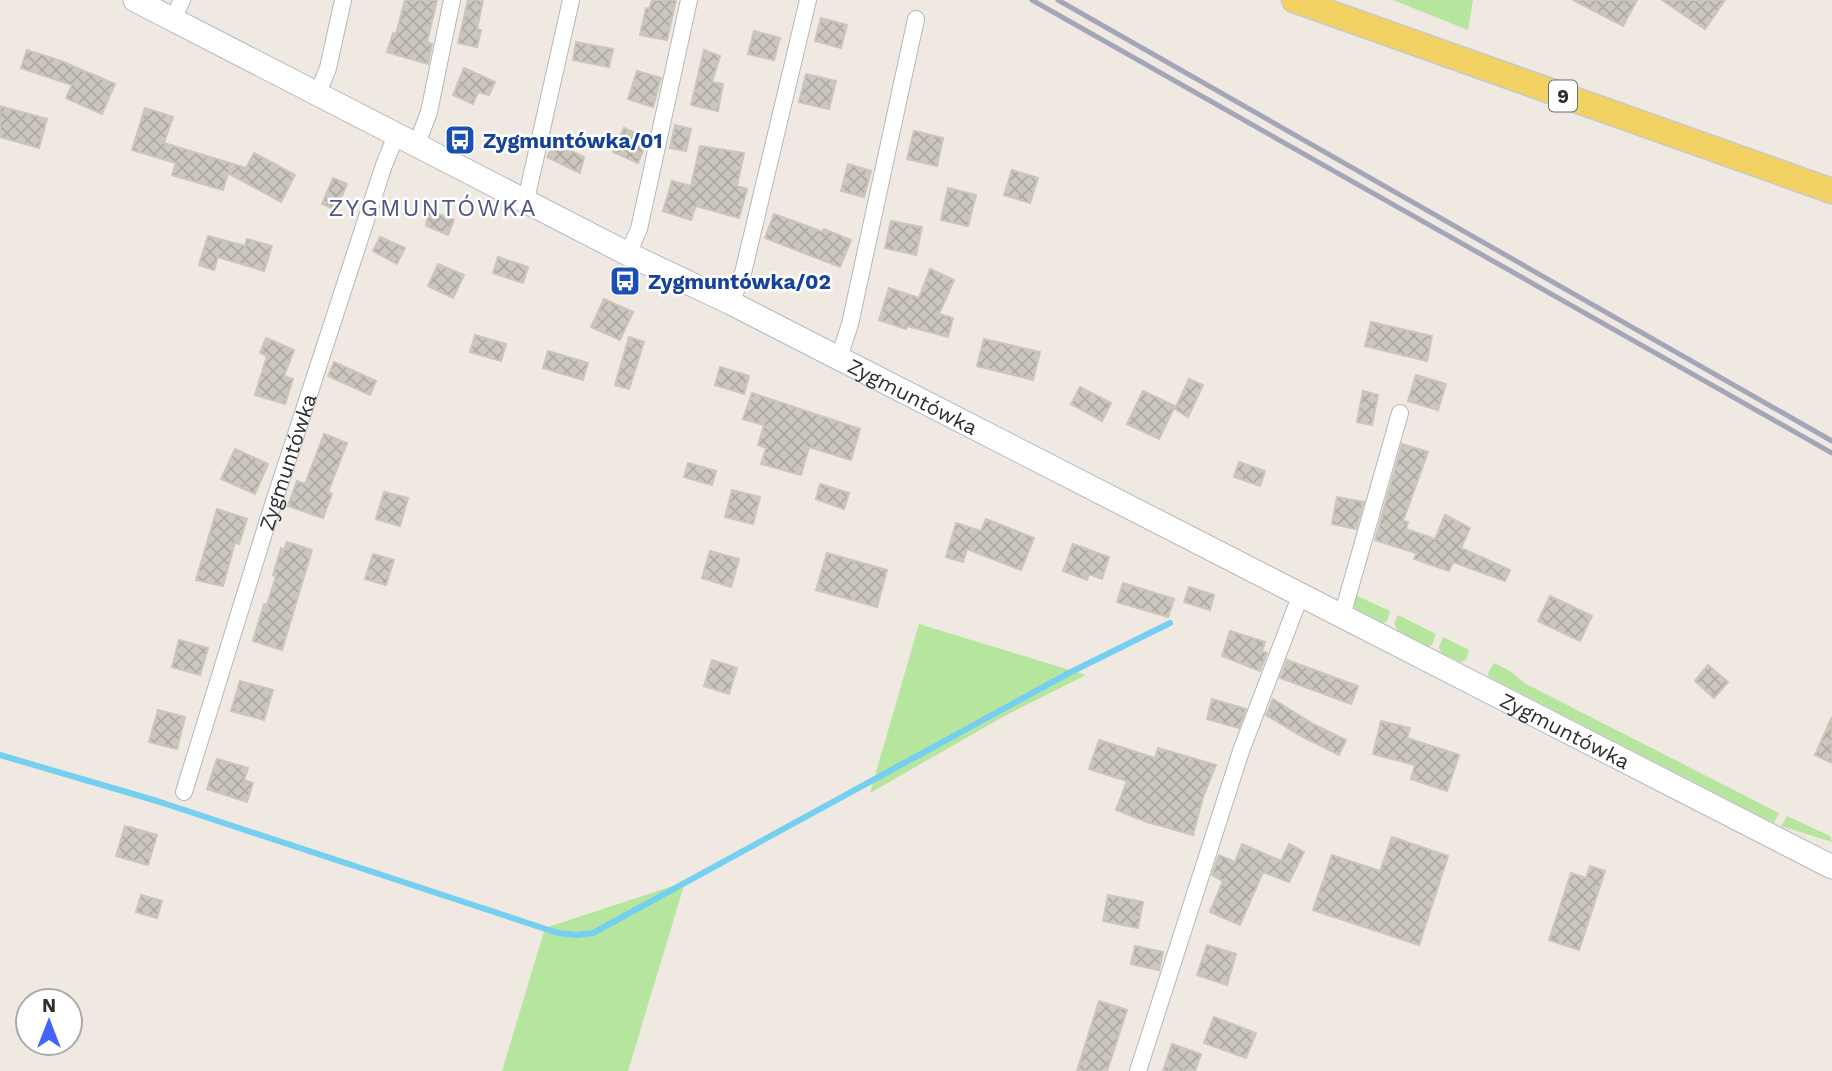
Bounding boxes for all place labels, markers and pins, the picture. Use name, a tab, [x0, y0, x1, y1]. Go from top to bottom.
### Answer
bus stop icon: Zygmuntówka/01	[443, 123, 477, 157]
place label: Zygmuntówka/01	[483, 128, 662, 153]
bus stop icon: Zygmuntówka/02	[608, 264, 642, 298]
place label: Zygmuntówka/02	[648, 269, 831, 294]

